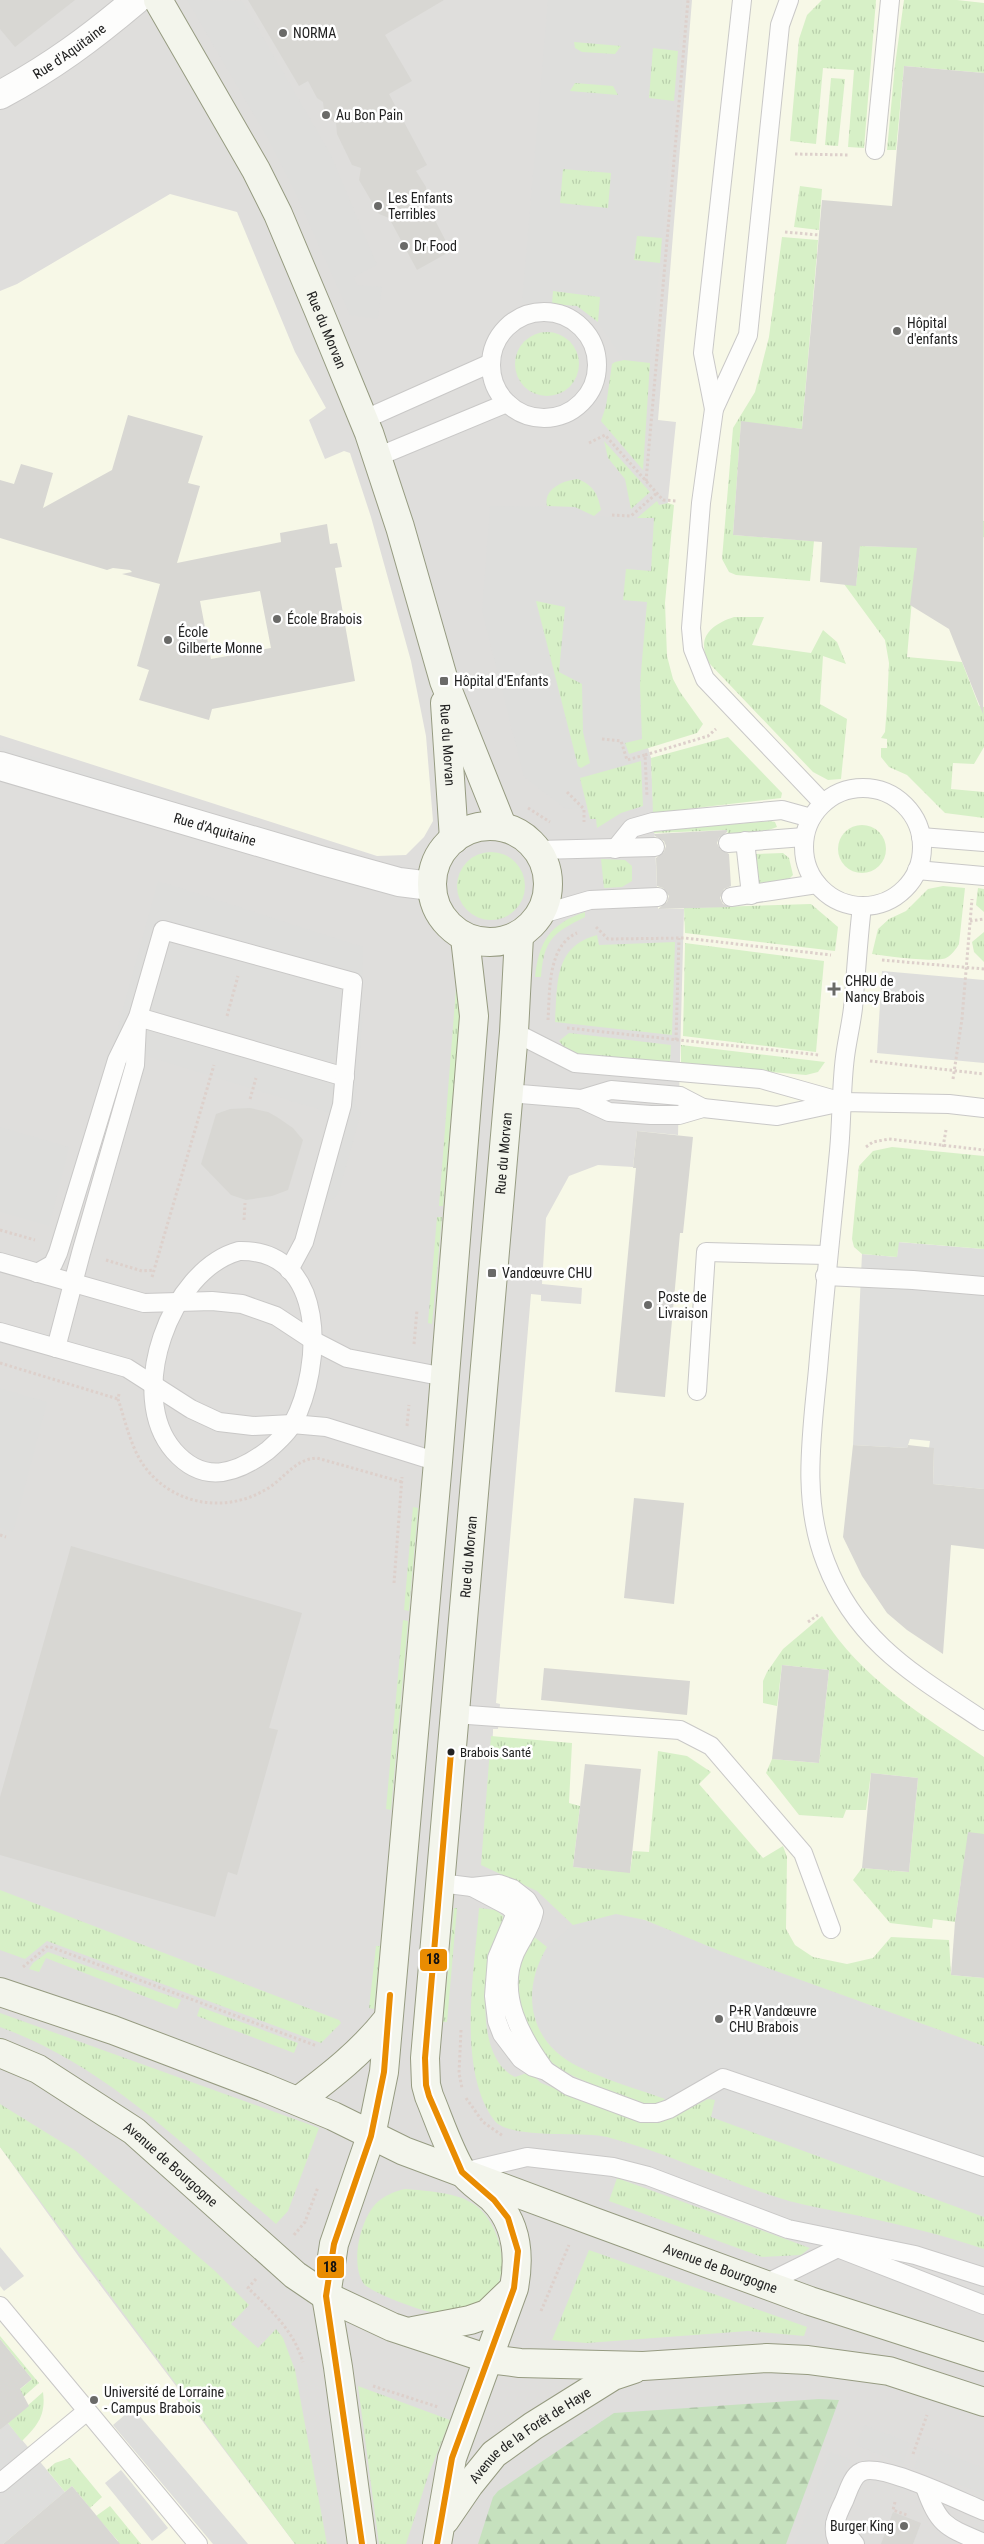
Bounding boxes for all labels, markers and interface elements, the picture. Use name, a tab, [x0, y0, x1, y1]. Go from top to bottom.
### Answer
street label: Rue d'Aquitaine	[30, 20, 109, 82]
place label: NORMA	[293, 25, 336, 41]
marker: NORMA	[277, 27, 289, 39]
place label: Au Bon Pain	[336, 107, 403, 123]
marker: Au Bon Pain	[320, 109, 332, 121]
place label: Les Enfants Terribles	[388, 190, 453, 222]
marker: Les Enfants Terribles	[372, 200, 384, 212]
place label: Dr Food	[414, 238, 457, 254]
marker: Dr Food	[398, 240, 410, 252]
street label: Rue du Morvan	[303, 289, 350, 371]
place label: Hôpital d'enfants	[907, 315, 958, 347]
marker: Hôpital d'enfants	[891, 325, 903, 337]
place label: École Brabois	[287, 610, 362, 627]
marker: École Brabois	[271, 613, 283, 625]
place label: École Gilberte Monne	[178, 623, 263, 656]
marker: École Gilberte Monne	[162, 634, 174, 646]
place label: Hôpital d'Enfants	[454, 673, 549, 689]
marker: Hôpital d'Enfants	[438, 675, 450, 687]
street label: Rue du Morvan	[437, 703, 458, 787]
street label: Rue d'Aquitaine	[172, 810, 258, 849]
place label: CHRU de Nancy Brabois	[845, 973, 925, 1005]
marker: CHRU de Nancy Brabois	[827, 982, 841, 996]
street label: Rue du Morvan	[492, 1112, 515, 1195]
place label: Vandœuvre CHU	[502, 1265, 592, 1281]
marker: Vandœuvre CHU	[486, 1267, 498, 1279]
place label: Poste de Livraison	[658, 1289, 708, 1321]
marker: Poste de Livraison	[642, 1299, 654, 1311]
street label: Rue du Morvan	[457, 1515, 480, 1599]
place label: Brabois Santé	[460, 1745, 531, 1760]
marker: Brabois Santé	[446, 1747, 456, 1757]
line badge: 18	[419, 1948, 448, 1972]
text: 18	[426, 1951, 440, 1967]
place label: P+R Vandœuvre CHU Brabois	[729, 2003, 817, 2035]
marker: P+R Vandœuvre CHU Brabois	[713, 2013, 725, 2025]
street label: Avenue de Bourgogne	[121, 2119, 221, 2210]
street label: Avenue de Bourgogne	[661, 2240, 780, 2296]
line badge: 18	[316, 2255, 345, 2279]
text: 18	[323, 2259, 337, 2275]
place label: Université de Lorraine - Campus Brabois	[104, 2384, 224, 2416]
street label: Avenue de la Forêt de Haye	[466, 2384, 594, 2486]
marker: Université de Lorraine - Campus Brabois	[88, 2394, 100, 2406]
place label: Burger King	[830, 2518, 894, 2534]
marker: Burger King	[898, 2520, 910, 2532]

